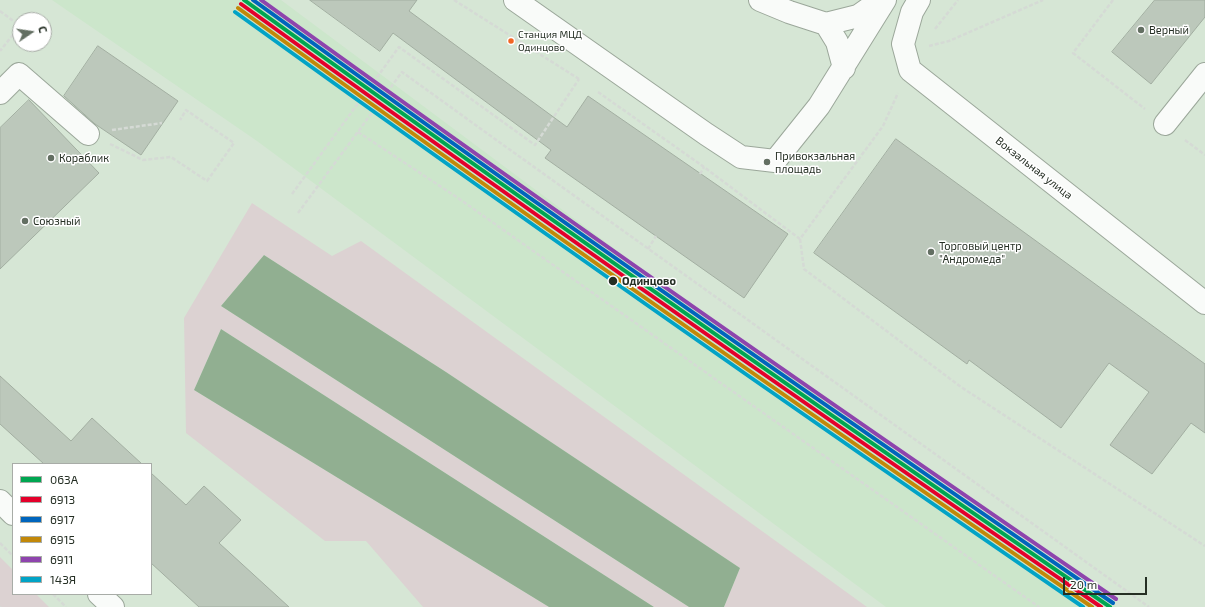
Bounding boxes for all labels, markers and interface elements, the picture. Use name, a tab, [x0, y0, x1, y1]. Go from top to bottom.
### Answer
north arrow	[12, 12, 52, 52]
place label: Верный	[1149, 23, 1189, 37]
text: С	[36, 25, 50, 34]
marker: Верный	[1136, 25, 1146, 35]
place label: Станция МЦД Одинцово	[518, 29, 582, 52]
marker: Станция МЦД Одинцово	[506, 36, 516, 46]
street label: Вокзальная улица	[993, 134, 1075, 202]
place label: Привокзальная площадь	[775, 149, 855, 175]
place label: Кораблик	[59, 151, 109, 165]
marker: Кораблик	[46, 153, 56, 163]
marker: Привокзальная площадь	[762, 157, 772, 167]
place label: Союзный	[33, 214, 80, 228]
marker: Союзный	[20, 216, 30, 226]
place label: Торговый центр "Андромеда"	[939, 239, 1022, 265]
marker: Торговый центр "Андромеда"	[926, 247, 936, 257]
place label: Одинцово	[622, 274, 676, 288]
marker: Одинцово	[607, 275, 619, 287]
legend	[12, 463, 152, 595]
text: 063А	[50, 472, 78, 486]
text: 6913	[50, 492, 75, 506]
text: 6917	[50, 512, 75, 526]
text: 6915	[50, 532, 75, 546]
text: 6911	[50, 552, 73, 566]
scale bar	[1065, 569, 1149, 595]
text: 143Я	[50, 572, 76, 586]
text: 20 m	[1070, 577, 1097, 591]

